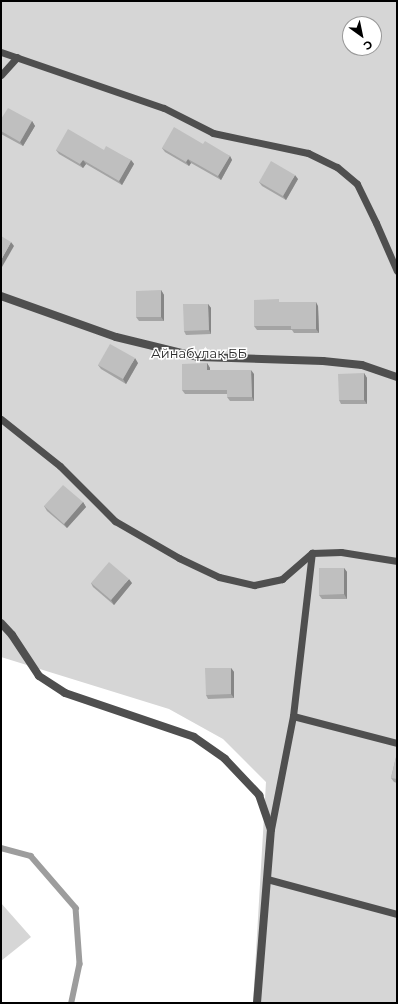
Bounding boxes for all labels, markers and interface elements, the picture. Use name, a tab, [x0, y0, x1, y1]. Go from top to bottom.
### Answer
north arrow	[342, 16, 382, 56]
text: С	[361, 37, 375, 53]
park label: Айнабұлақ ББ	[151, 345, 247, 361]

